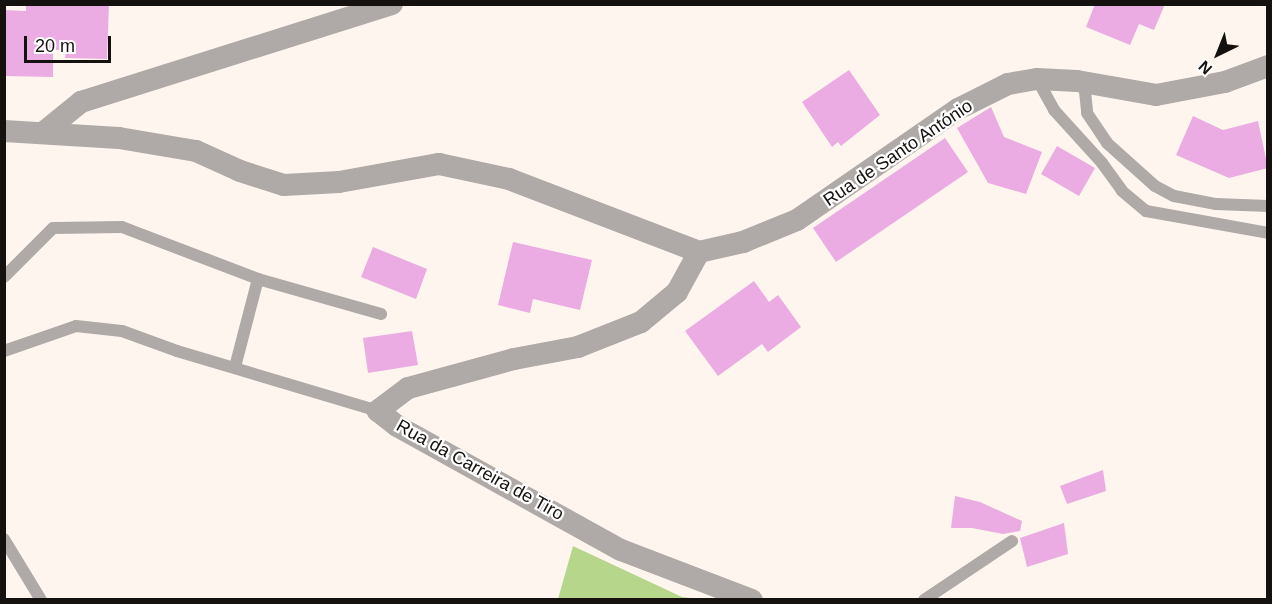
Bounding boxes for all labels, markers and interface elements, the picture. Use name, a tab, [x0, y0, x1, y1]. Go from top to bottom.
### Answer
scale bar	[27, 24, 114, 62]
north arrow	[1188, 24, 1248, 84]
text: 20 m	[35, 36, 75, 56]
text: N	[1195, 57, 1215, 78]
street label: Rua de Santo António	[819, 95, 977, 211]
street label: Rua da Carreira de Tiro	[392, 415, 568, 525]

